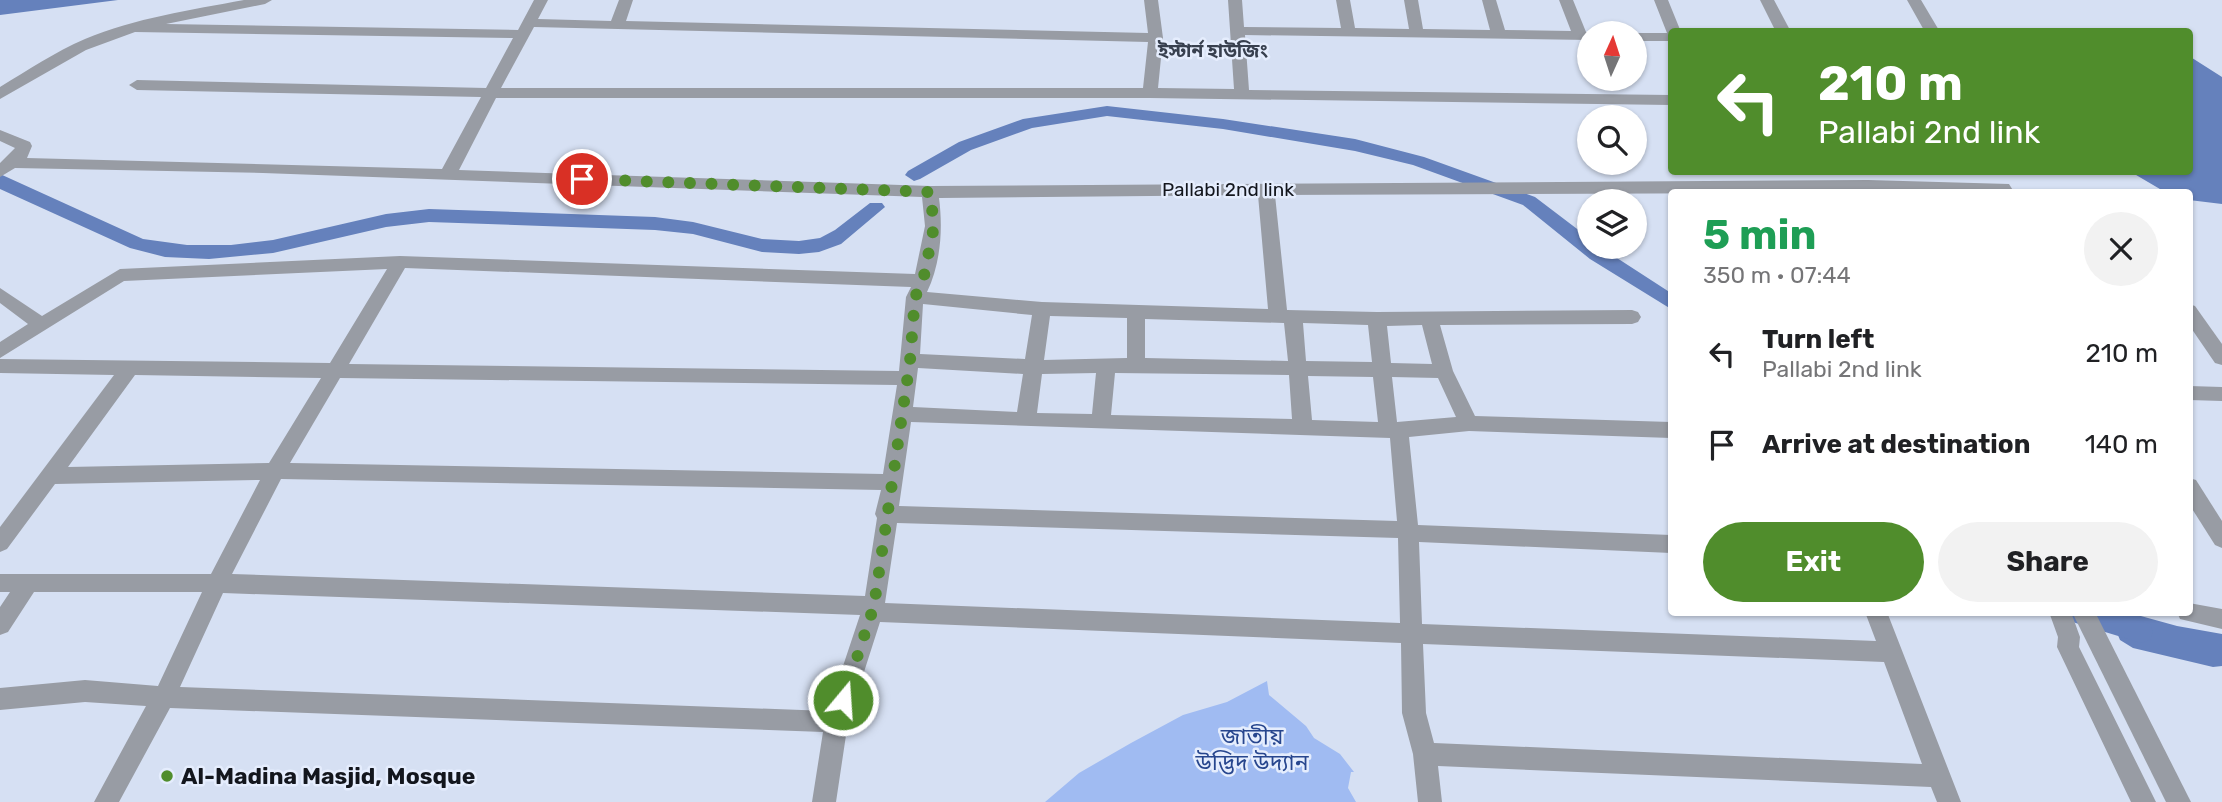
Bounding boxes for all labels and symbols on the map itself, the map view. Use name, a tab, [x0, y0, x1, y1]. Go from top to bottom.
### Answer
north arrow	[1577, 21, 1647, 91]
district label: ইস্টার্ন হাউজিং	[1157, 39, 1268, 62]
pin	[552, 149, 612, 209]
street label: Pallabi 2nd link	[1162, 178, 1294, 201]
position arrow	[806, 663, 880, 737]
park label: জাতীয় উদ্ভিদ উদ্যান	[1194, 722, 1310, 776]
place label: Al-Madina Masjid, Mosque	[181, 762, 475, 790]
marker: Al-Madina Masjid, Mosque	[159, 768, 175, 784]

